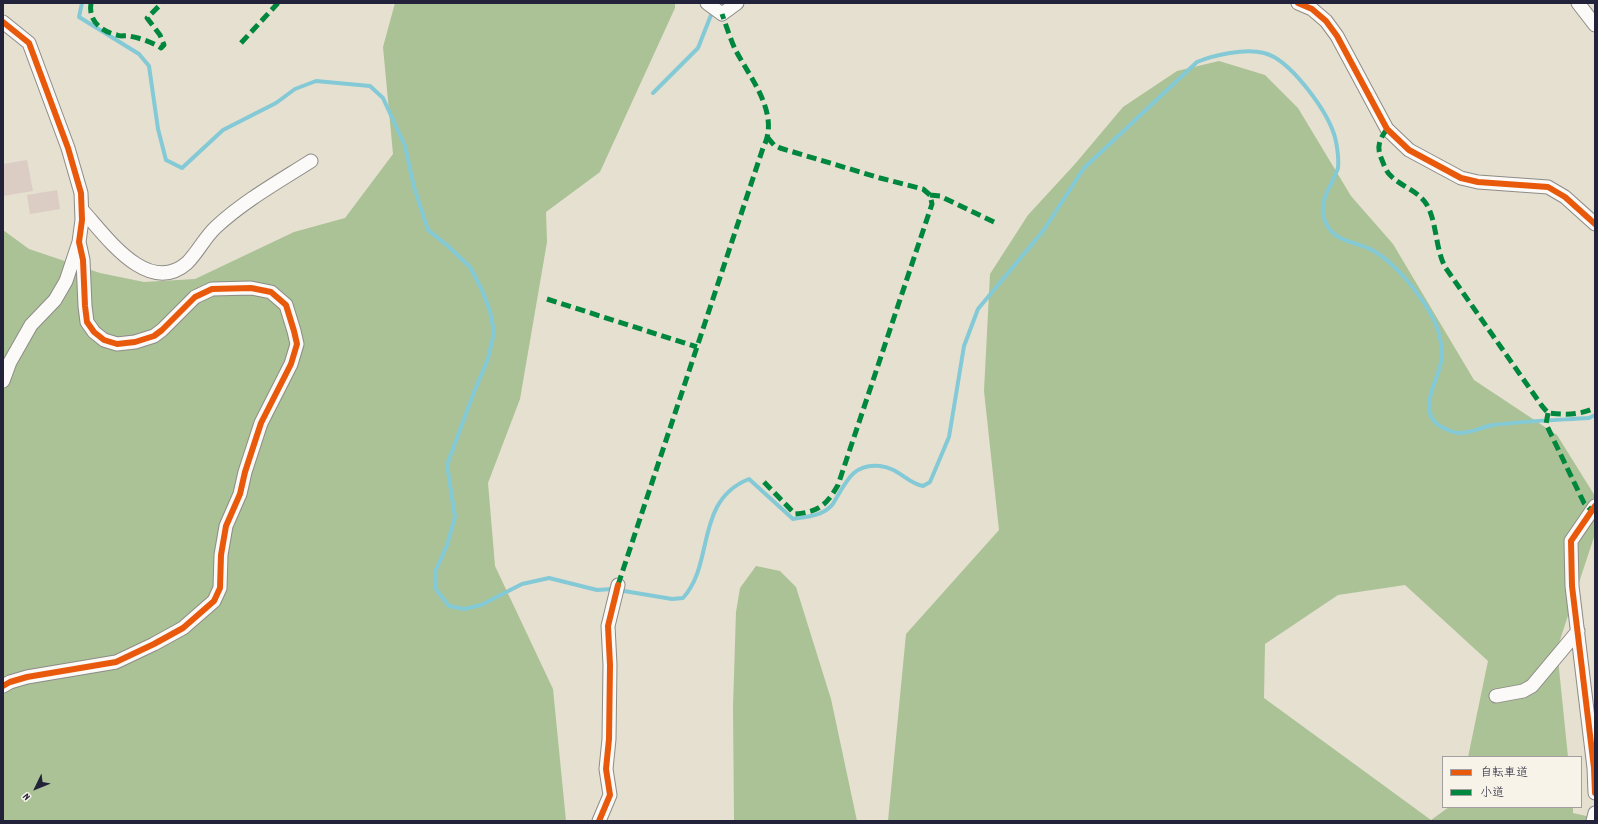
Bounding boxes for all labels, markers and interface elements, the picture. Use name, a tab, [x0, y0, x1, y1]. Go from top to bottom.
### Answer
legend	[1442, 756, 1582, 808]
text: 自転車道	[1480, 765, 1528, 782]
north arrow	[16, 768, 56, 808]
text: 小道	[1480, 785, 1504, 802]
text: N	[20, 789, 35, 804]

